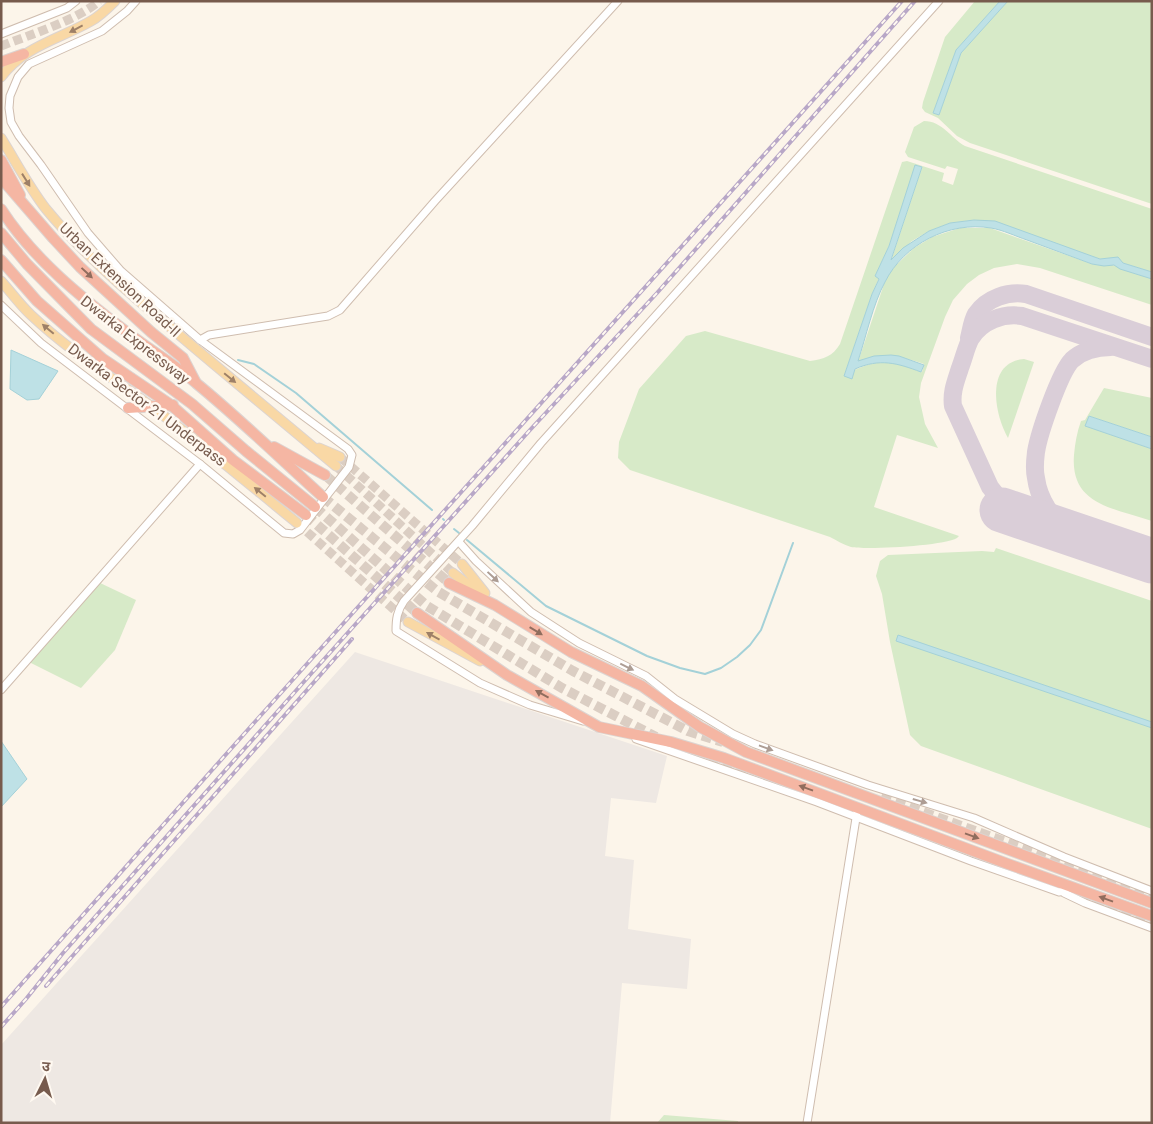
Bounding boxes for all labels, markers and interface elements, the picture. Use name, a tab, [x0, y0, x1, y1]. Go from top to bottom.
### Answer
one-way arrow	[68, 25, 83, 33]
one-way arrow	[22, 174, 31, 187]
street label: Urban Extension Road-II	[56, 219, 184, 341]
one-way arrow	[81, 267, 93, 279]
street label: Dwarka Expressway	[77, 292, 193, 388]
one-way arrow	[42, 324, 55, 335]
street label: Dwarka Sector 21 Underpass	[65, 340, 229, 470]
one-way arrow	[223, 373, 236, 384]
one-way arrow	[253, 487, 266, 498]
one-way arrow	[486, 571, 498, 583]
one-way arrow	[530, 627, 543, 636]
one-way arrow	[426, 632, 440, 640]
one-way arrow	[619, 663, 634, 671]
one-way arrow	[534, 690, 549, 698]
one-way arrow	[759, 745, 774, 752]
one-way arrow	[798, 784, 813, 792]
one-way arrow	[913, 797, 928, 805]
one-way arrow	[965, 832, 980, 840]
one-way arrow	[1098, 895, 1113, 903]
north arrow	[20, 1054, 70, 1104]
text: उ	[41, 1058, 52, 1074]

